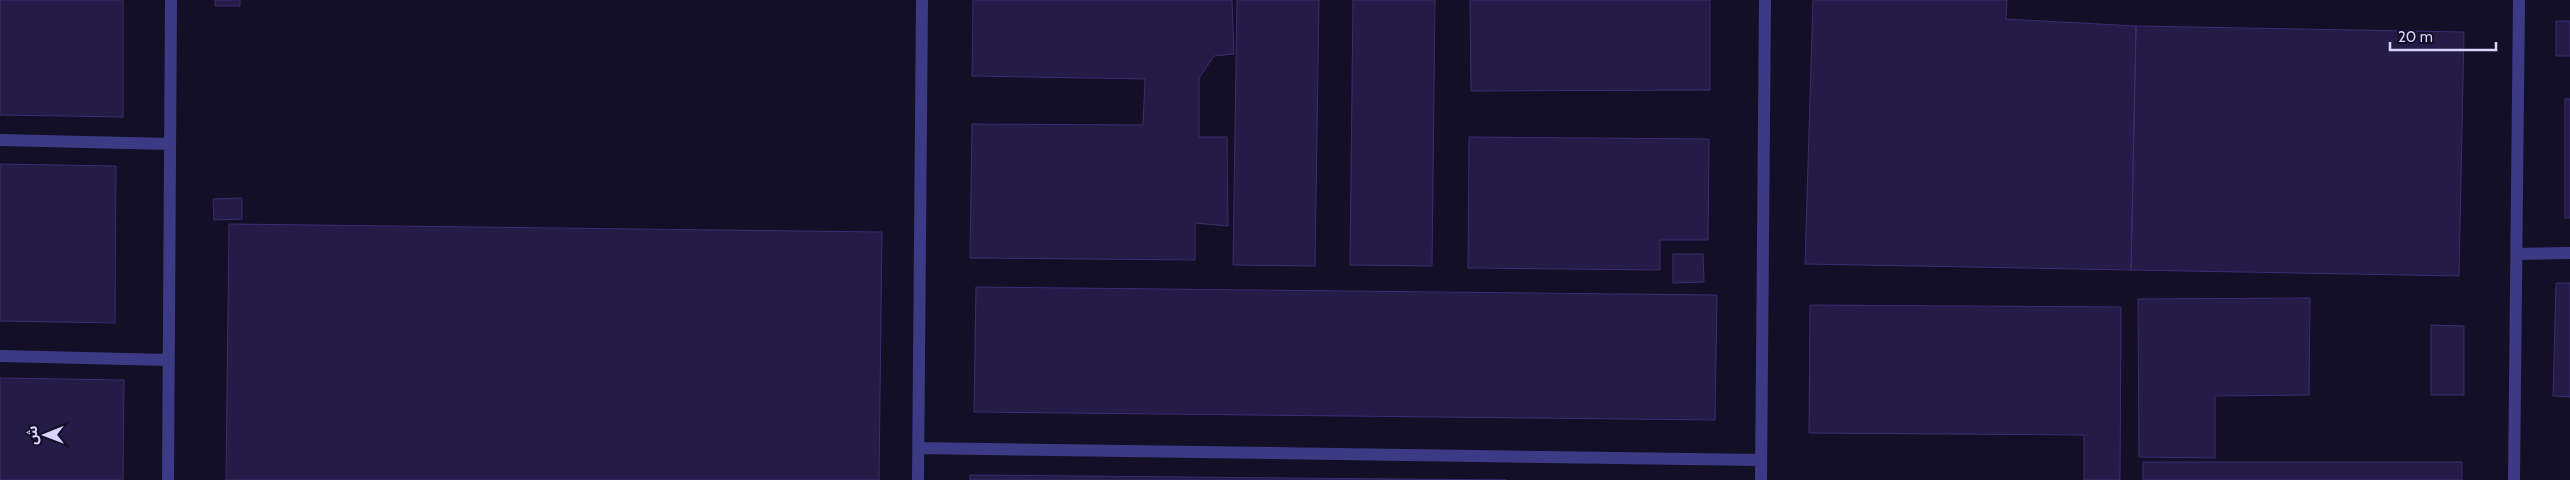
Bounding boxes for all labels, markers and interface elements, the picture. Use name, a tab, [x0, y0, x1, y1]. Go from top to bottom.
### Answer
scale bar	[2390, 20, 2496, 52]
text: 20 m	[2398, 28, 2433, 46]
north arrow	[20, 410, 70, 460]
text: ش	[23, 425, 41, 445]

